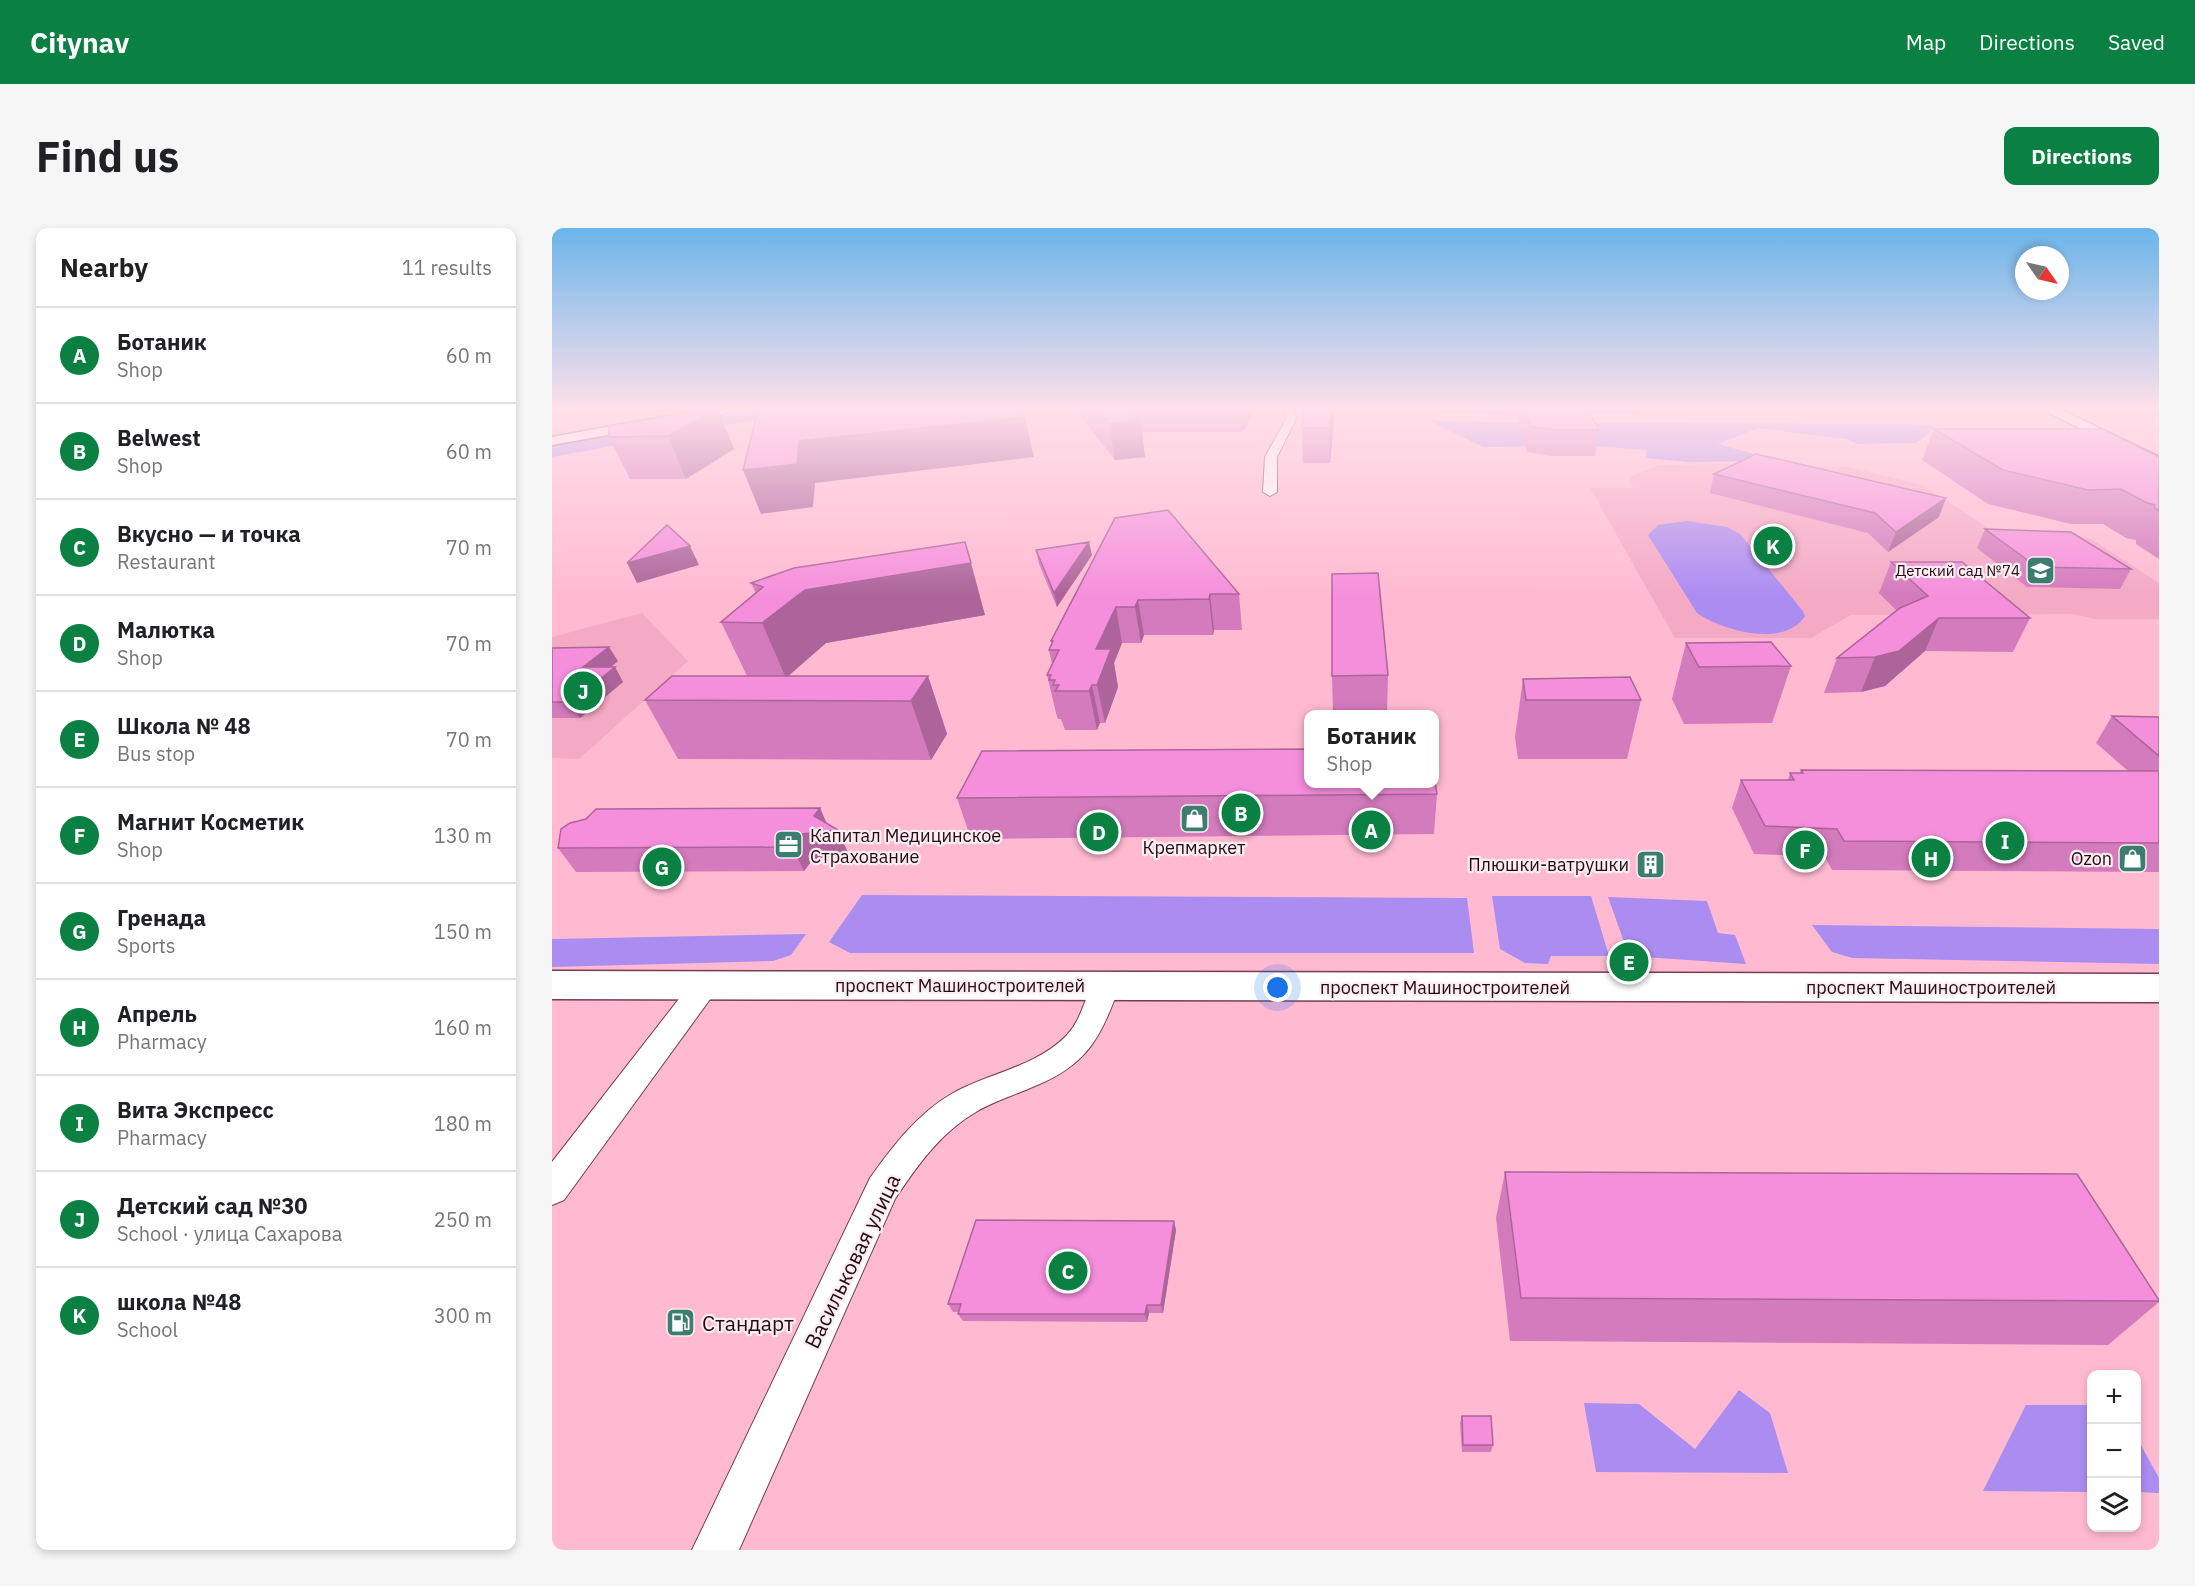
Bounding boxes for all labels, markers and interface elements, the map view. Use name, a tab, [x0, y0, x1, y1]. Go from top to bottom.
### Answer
text: Citynav	[30, 24, 129, 61]
text: Map	[1906, 28, 1946, 56]
text: Directions	[1979, 28, 2075, 56]
text: Saved	[2108, 28, 2165, 56]
button: Directions	[2004, 127, 2159, 185]
text: Find us	[36, 129, 179, 184]
north arrow	[2015, 246, 2069, 300]
text: Nearby	[60, 250, 148, 284]
text: 11 results	[402, 254, 492, 281]
text: Ботаник	[117, 327, 207, 356]
text: A	[73, 342, 86, 369]
text: 60 m	[446, 342, 492, 369]
text: Shop	[117, 356, 163, 383]
text: Belwest	[117, 423, 201, 452]
text: B	[73, 438, 86, 465]
text: 60 m	[446, 438, 492, 465]
text: Shop	[117, 452, 163, 479]
text: Вкусно — и точка	[117, 519, 301, 548]
pin: K	[1754, 524, 1792, 568]
text: C	[73, 534, 86, 561]
text: 70 m	[446, 534, 492, 561]
text: Restaurant	[117, 548, 215, 575]
school or university icon: Детский сад №74	[2025, 554, 2057, 586]
place label: Детский сад №74	[1895, 561, 2020, 580]
text: Малютка	[117, 615, 215, 644]
text: D	[73, 630, 86, 657]
text: 70 m	[446, 630, 492, 657]
text: Shop	[117, 644, 163, 671]
pin: J	[564, 668, 603, 714]
popup	[1304, 710, 1439, 788]
text: Школа № 48	[117, 711, 251, 740]
text: Ботаник	[1327, 721, 1416, 750]
text: E	[73, 726, 86, 753]
text: 70 m	[446, 726, 492, 753]
text: Bus stop	[117, 740, 195, 767]
text: Shop	[1327, 750, 1372, 777]
pin: B	[1222, 790, 1260, 836]
shop icon: Крепмаркет	[1178, 802, 1210, 834]
text: Магнит Косметик	[117, 807, 304, 836]
pin: A	[1352, 808, 1390, 852]
pin: D	[1080, 810, 1118, 854]
pin: I	[1986, 818, 2024, 864]
text: F	[74, 822, 85, 849]
text: 130 m	[434, 822, 492, 849]
place label: Капитал Медицинское Страхование	[810, 824, 1001, 868]
pin: F	[1786, 828, 1824, 872]
office icon: Капитал Медицинское Страхование	[773, 829, 805, 861]
text: Shop	[117, 836, 163, 863]
place label: Крепмаркет	[1143, 836, 1246, 859]
pin: H	[1912, 836, 1950, 880]
shop icon: Ozon	[2117, 842, 2149, 874]
pin: G	[642, 844, 682, 890]
place label: Ozon	[2071, 847, 2112, 870]
building icon: Плюшки-ватрушки	[1634, 848, 1666, 880]
place label: Плюшки-ватрушки	[1468, 853, 1629, 876]
text: Гренада	[117, 903, 206, 932]
text: G	[72, 918, 87, 945]
text: 150 m	[434, 918, 492, 945]
text: Sports	[117, 932, 176, 959]
pin: E	[1610, 940, 1648, 984]
your location	[1263, 973, 1292, 1002]
street label: проспект Машиностроителей	[835, 974, 1085, 997]
street label: проспект Машиностроителей	[1320, 976, 1570, 999]
street label: проспект Машиностроителей	[1806, 976, 2056, 999]
text: Апрель	[117, 999, 197, 1028]
text: H	[72, 1014, 87, 1041]
text: 160 m	[434, 1014, 492, 1041]
text: Pharmacy	[117, 1028, 207, 1055]
text: Вита Экспресс	[117, 1095, 274, 1124]
text: I	[75, 1110, 84, 1137]
text: 180 m	[434, 1110, 492, 1137]
text: Pharmacy	[117, 1124, 207, 1151]
street label: Васильковая улица	[798, 1169, 906, 1353]
text: Детский сад №30	[117, 1191, 308, 1220]
text: J	[74, 1206, 85, 1233]
text: 250 m	[434, 1206, 492, 1233]
text: School · улица Сахарова	[117, 1220, 342, 1247]
pin: C	[1048, 1248, 1088, 1294]
text: школа №48	[117, 1287, 241, 1316]
text: K	[73, 1302, 86, 1329]
text: 300 m	[434, 1302, 492, 1329]
fuel station icon: Стандарт	[665, 1307, 697, 1339]
place label: Стандарт	[702, 1309, 794, 1337]
text: School	[117, 1316, 178, 1343]
map controls	[2087, 1370, 2141, 1532]
button: +	[2087, 1370, 2141, 1424]
button: −	[2087, 1424, 2141, 1478]
button: layers	[2087, 1478, 2141, 1532]

